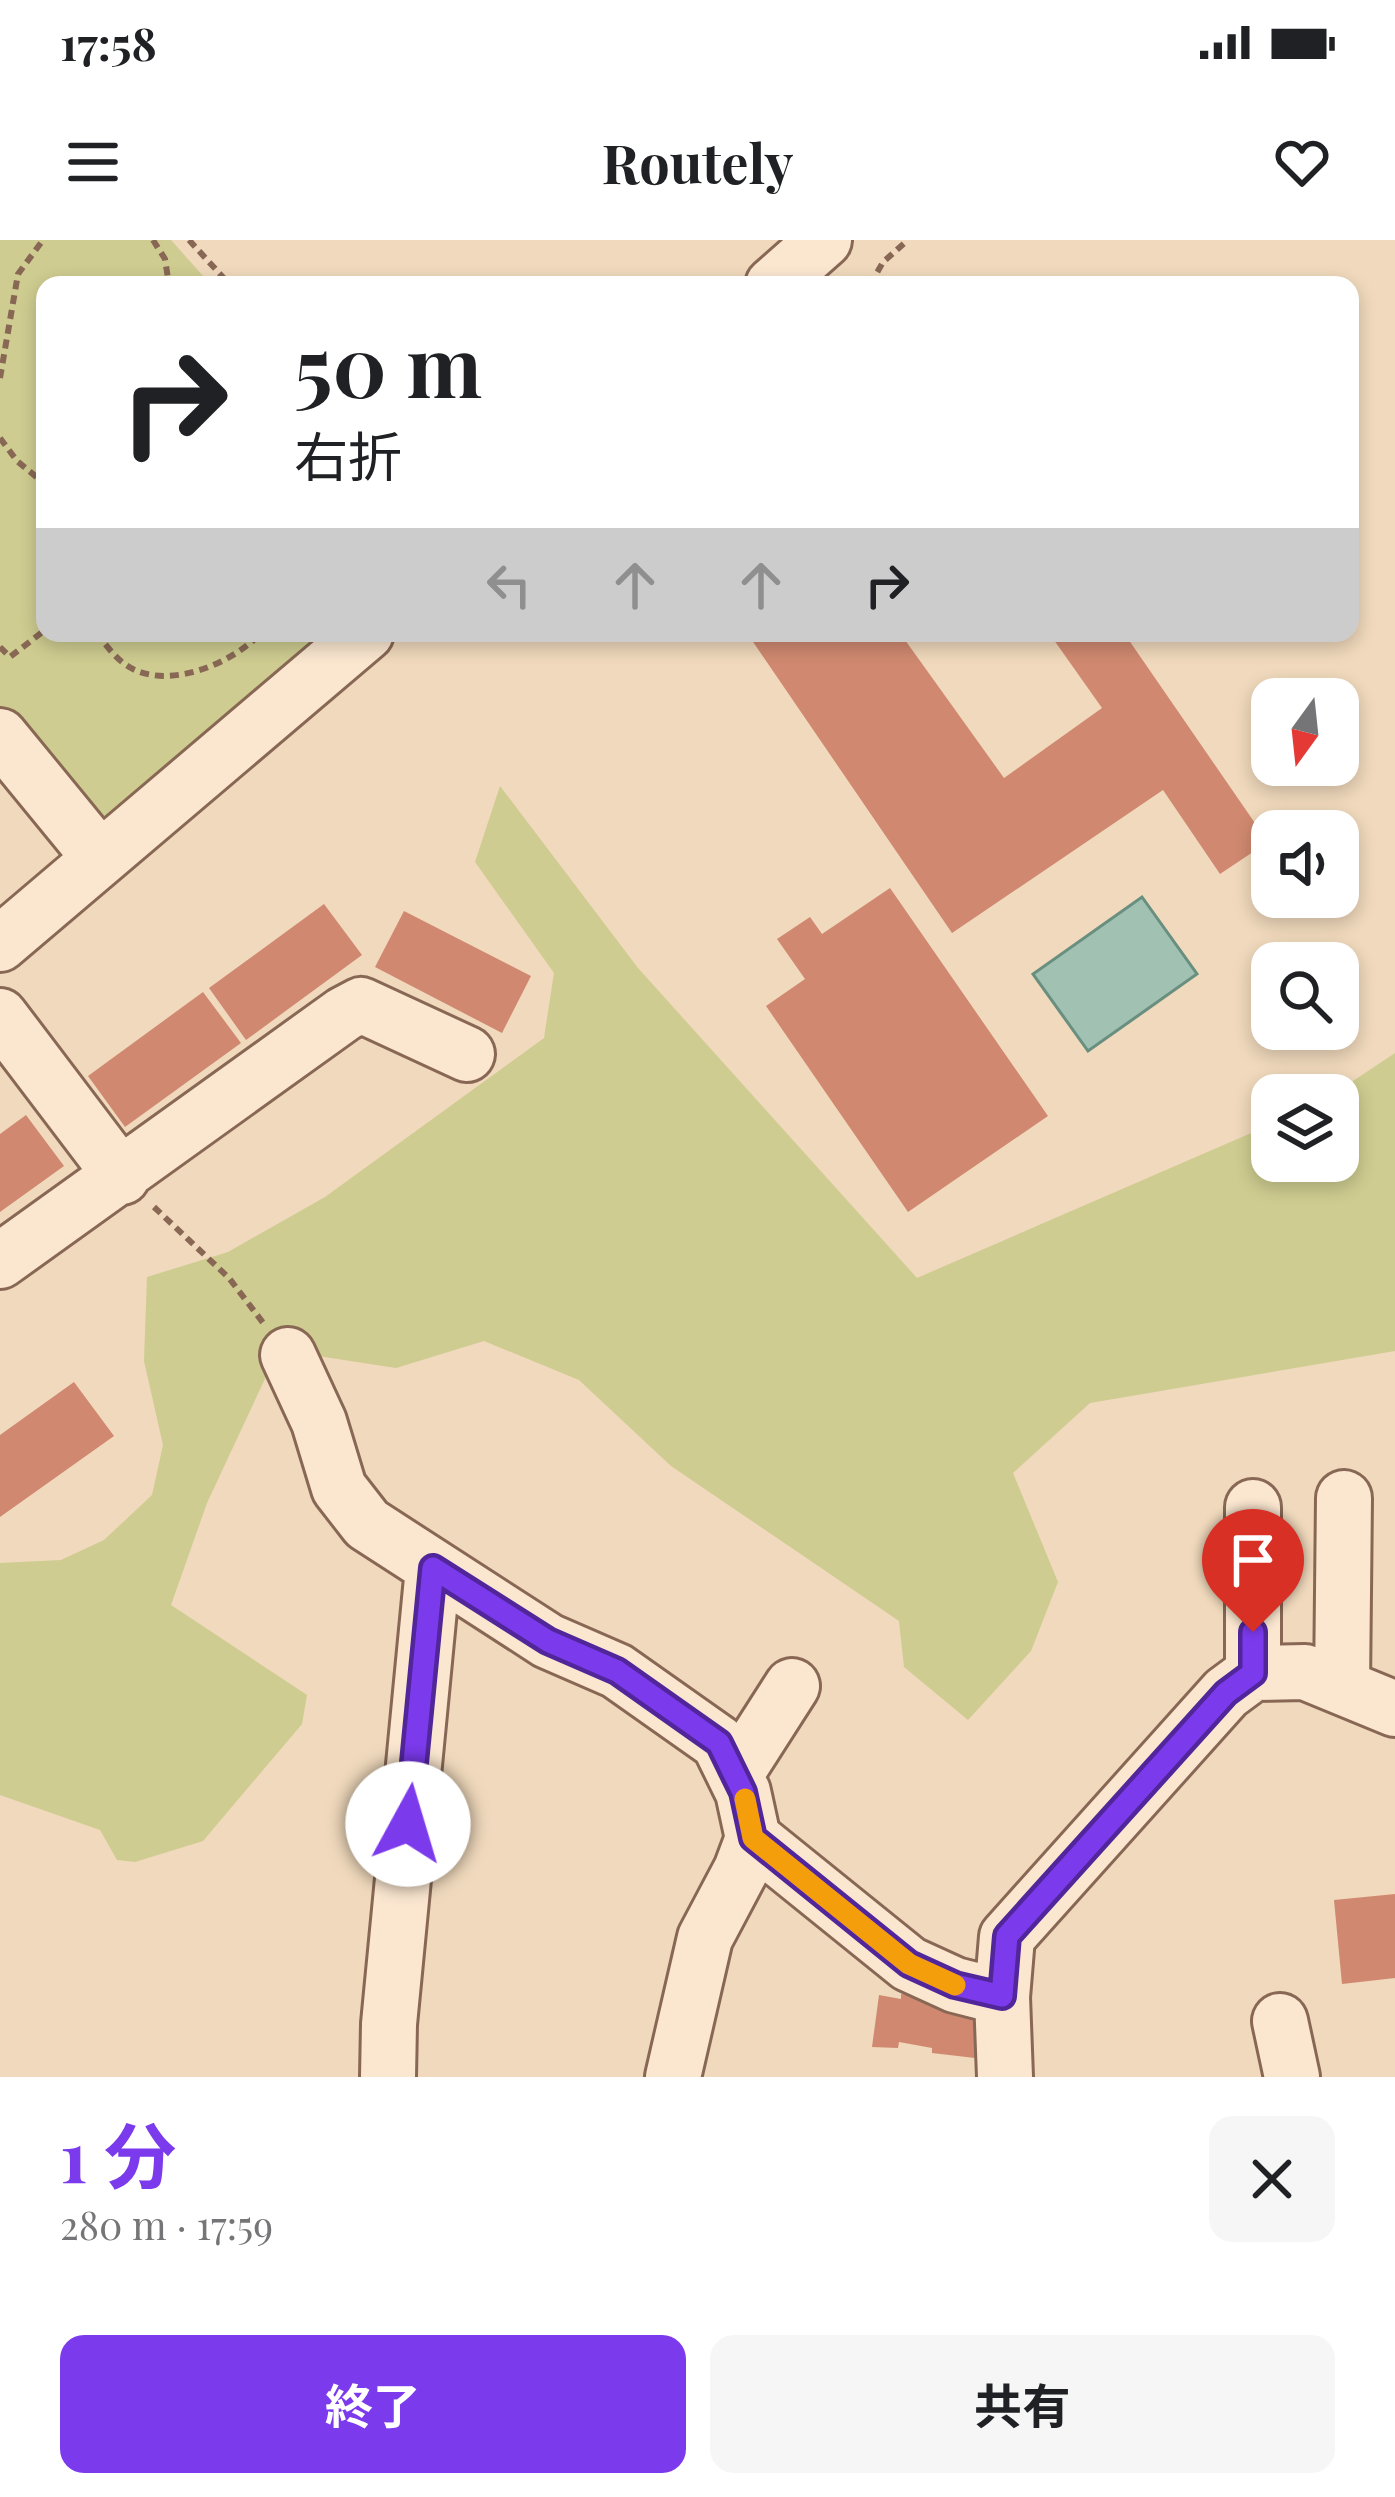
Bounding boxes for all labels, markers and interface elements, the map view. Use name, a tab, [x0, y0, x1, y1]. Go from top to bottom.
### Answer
text: 17:58	[60, 12, 157, 72]
text: Routely	[602, 126, 793, 198]
icon: menu	[60, 129, 126, 195]
icon: heart	[1269, 129, 1335, 195]
text: 50 m	[294, 307, 482, 419]
icon: right	[96, 324, 252, 480]
text: 右折	[294, 419, 402, 491]
icon: left	[476, 552, 542, 618]
icon: ahead	[602, 552, 668, 618]
icon: ahead	[728, 552, 794, 618]
icon: right	[854, 552, 920, 618]
north arrow	[1251, 678, 1359, 786]
map controls	[1251, 678, 1359, 1182]
button: sound	[1251, 810, 1359, 918]
button: search	[1251, 942, 1359, 1050]
button: layers	[1251, 1074, 1359, 1182]
pin	[1202, 1509, 1304, 1632]
icon: arrive	[1220, 1527, 1286, 1593]
position arrow	[345, 1761, 471, 1887]
text: 1 分	[60, 2105, 176, 2201]
button: close	[1209, 2116, 1335, 2242]
text: 280 m · 17:59	[60, 2198, 273, 2250]
button: 終了	[60, 2335, 686, 2473]
button: 共有	[710, 2335, 1335, 2473]

